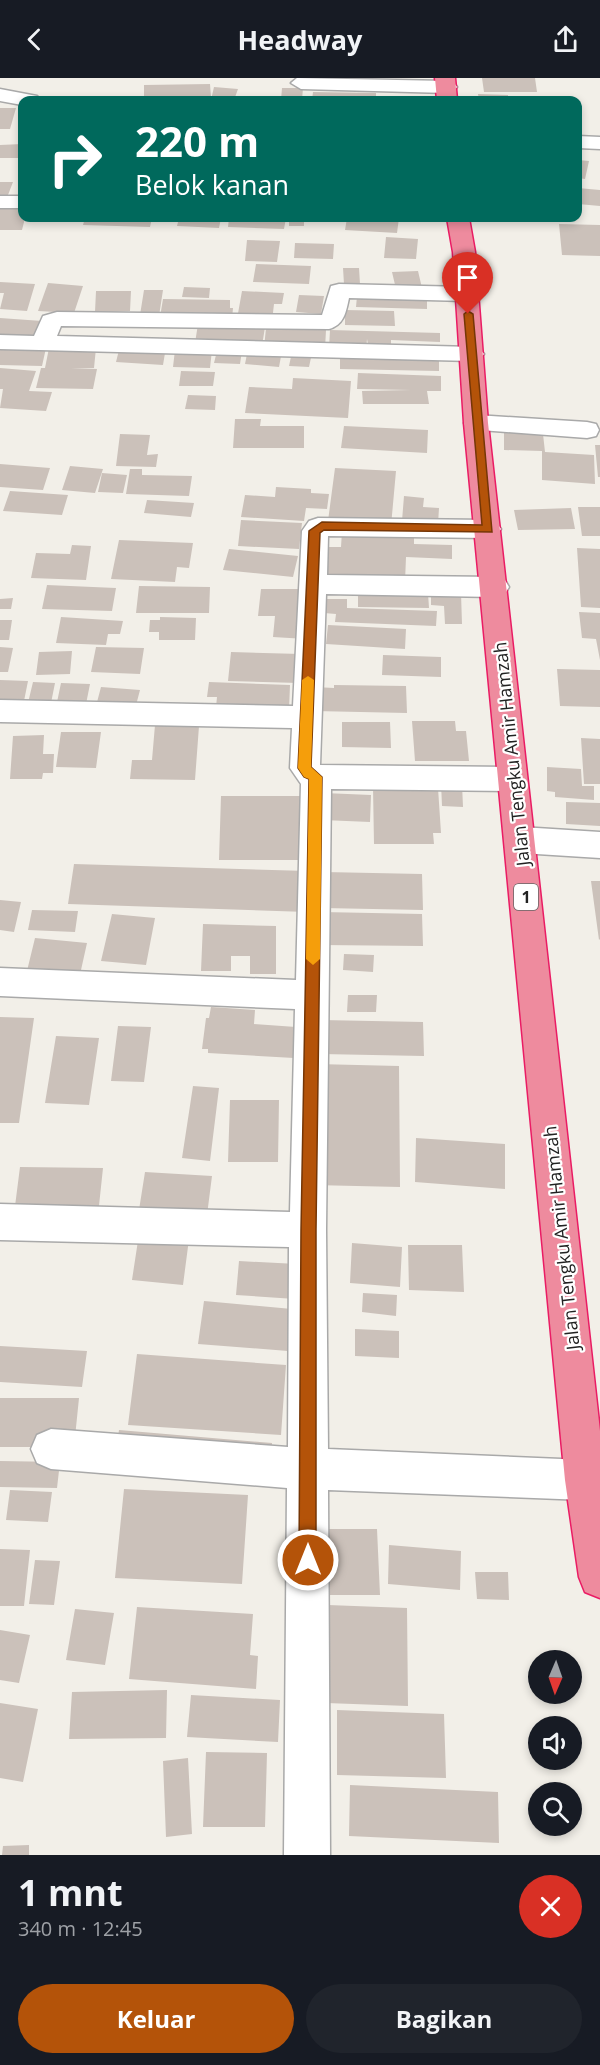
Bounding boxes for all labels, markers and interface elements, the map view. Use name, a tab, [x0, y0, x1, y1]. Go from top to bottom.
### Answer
text: Headway	[238, 21, 362, 58]
icon: back	[18, 23, 51, 56]
icon: share	[549, 23, 582, 56]
text: 220 m	[135, 112, 259, 169]
icon: right	[36, 120, 114, 198]
text: Belok kanan	[135, 166, 289, 203]
pin	[442, 252, 493, 314]
icon: arrive	[451, 261, 484, 294]
street label: Jalan Tengku Amir Hamzah	[487, 641, 535, 869]
road number: 1	[514, 884, 538, 910]
street label: Jalan Tengku Amir Hamzah	[537, 1125, 585, 1353]
position arrow	[276, 1528, 340, 1592]
north arrow	[528, 1650, 582, 1704]
map controls	[528, 1650, 582, 1836]
button: sound	[528, 1716, 582, 1770]
button: search	[528, 1782, 582, 1836]
text: 1 mnt	[18, 1868, 123, 1917]
button: close	[519, 1875, 582, 1938]
text: 340 m · 12:45	[18, 1915, 143, 1942]
button: Keluar	[18, 1984, 294, 2053]
button: Bagikan	[306, 1984, 582, 2053]

